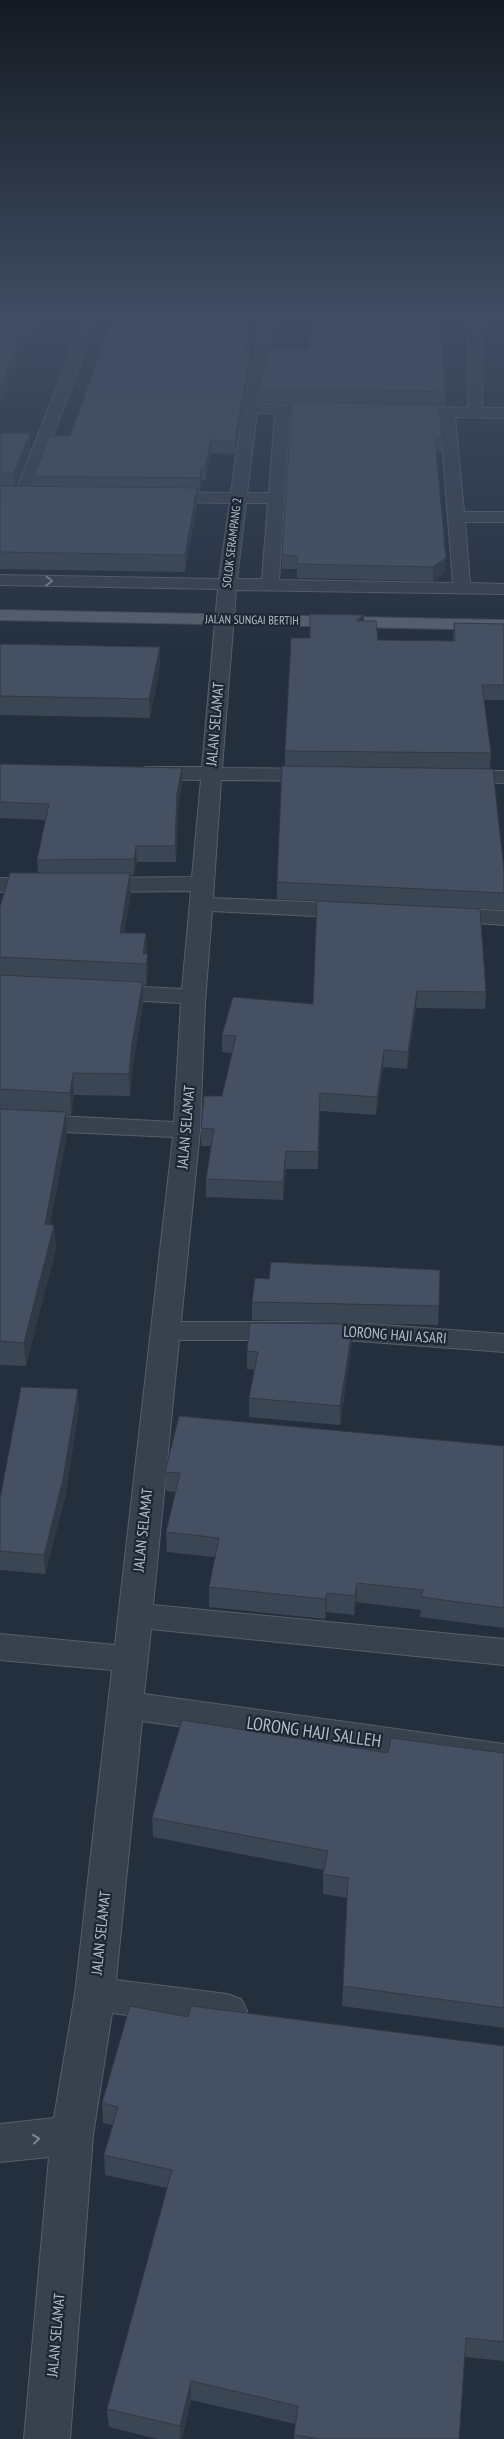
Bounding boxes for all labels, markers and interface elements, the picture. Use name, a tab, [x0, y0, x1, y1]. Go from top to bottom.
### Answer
street label: SOLOK SERAMPANG 2	[219, 497, 244, 589]
one-way arrow	[45, 576, 53, 587]
street label: JALAN SUNGAI BERTIH	[204, 611, 299, 628]
street label: JALAN SELAMAT	[201, 681, 228, 768]
street label: JALAN SELAMAT	[172, 1084, 199, 1171]
street label: LORONG HAJI ASARI	[343, 1321, 447, 1348]
street label: JALAN SELAMAT	[129, 1487, 156, 1574]
street label: LORONG HAJI SALLEH	[245, 1711, 383, 1752]
street label: JALAN SELAMAT	[87, 1890, 114, 1977]
one-way arrow	[33, 2134, 41, 2145]
street label: JALAN SELAMAT	[42, 2292, 69, 2379]

